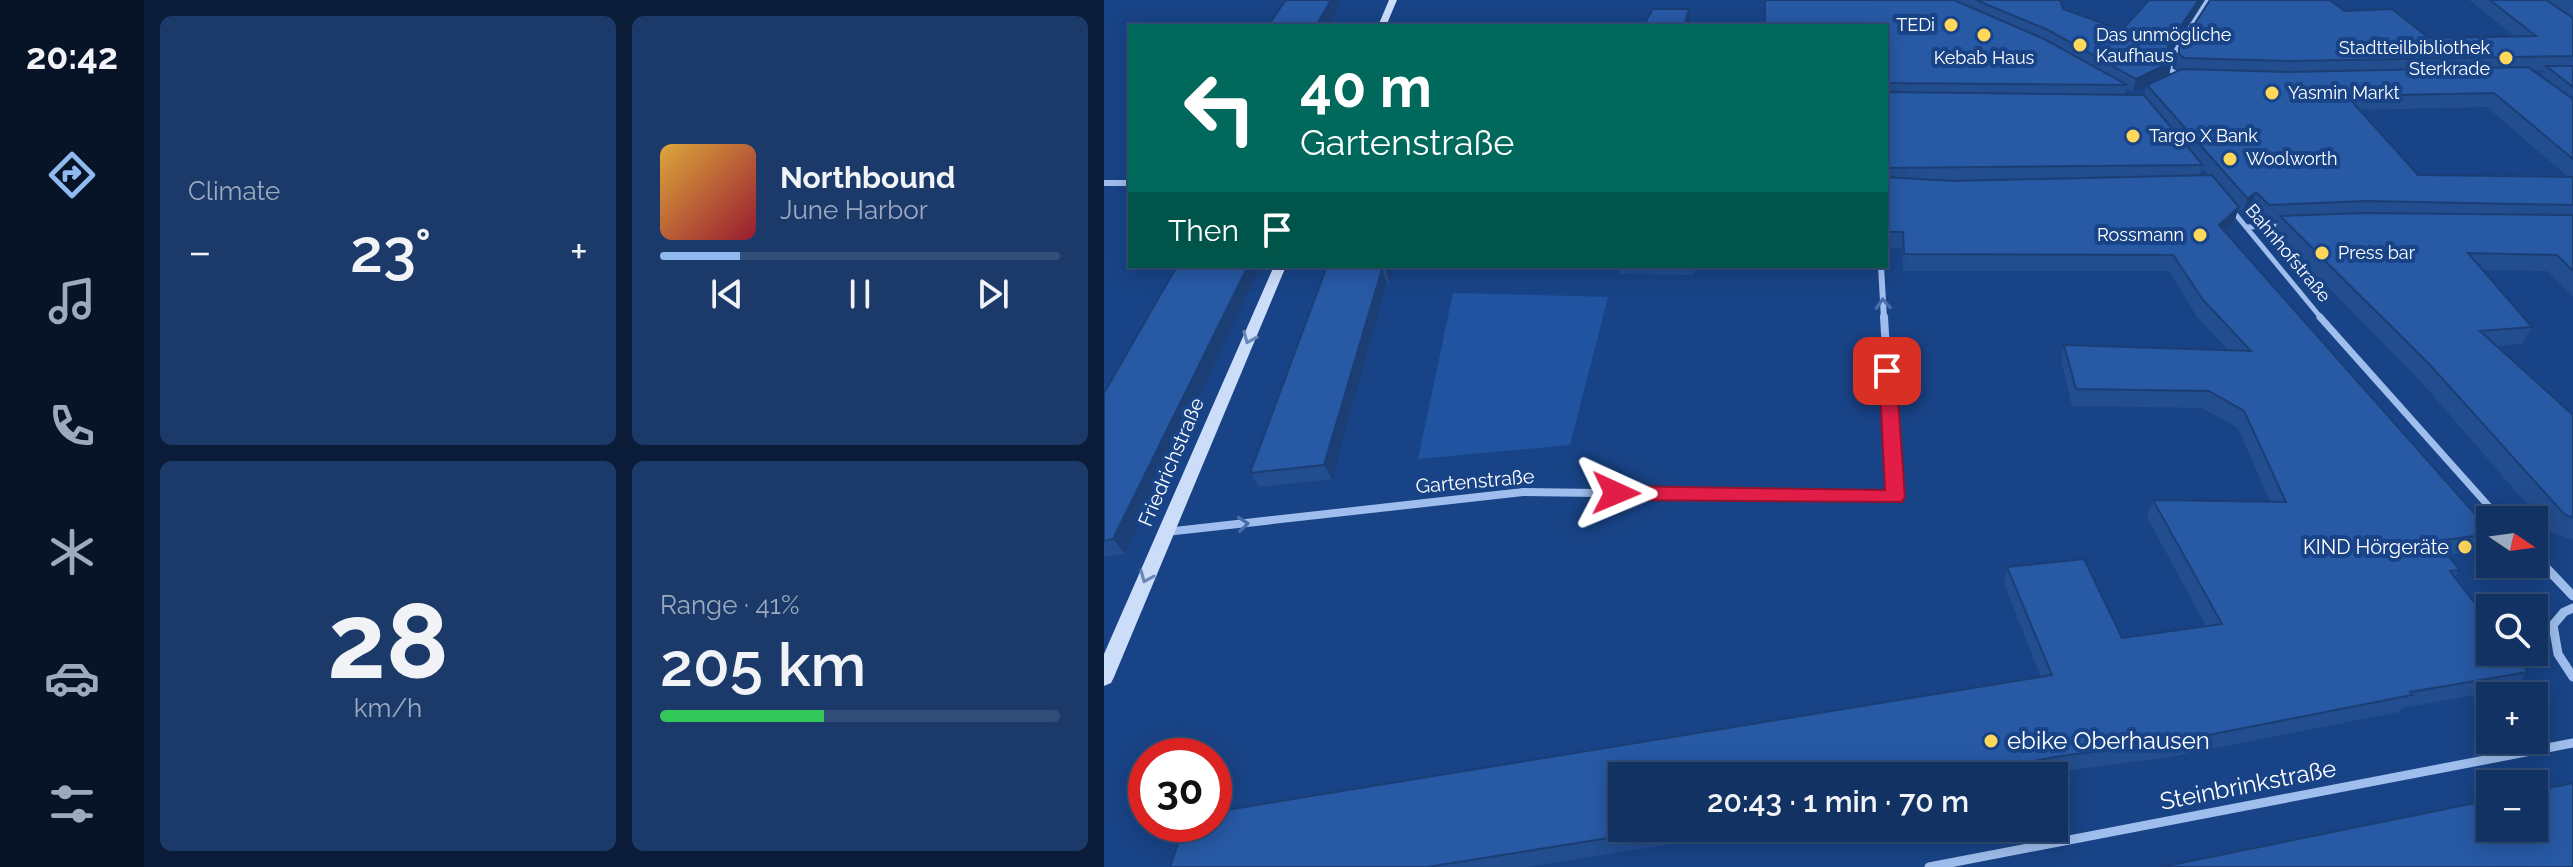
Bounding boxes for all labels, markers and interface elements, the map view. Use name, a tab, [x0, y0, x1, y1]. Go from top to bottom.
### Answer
place label: TEDi	[1896, 14, 1935, 35]
marker: TEDi	[1942, 16, 1960, 34]
place label: Das unmögliche Kaufhaus	[2096, 24, 2232, 66]
marker: Kebab Haus	[1975, 26, 1993, 44]
text: 20:42	[26, 35, 118, 77]
marker: Das unmögliche Kaufhaus	[2071, 36, 2089, 54]
place label: Stadtteilbibliothek Sterkrade	[2339, 37, 2490, 79]
place label: Kebab Haus	[1934, 47, 2035, 68]
marker: Stadtteilbibliothek Sterkrade	[2497, 49, 2515, 67]
text: 40 m	[1300, 54, 1432, 120]
icon: left	[1168, 56, 1272, 160]
place label: Yasmin Markt	[2288, 82, 2400, 103]
marker: Yasmin Markt	[2263, 84, 2281, 102]
text: Gartenstraße	[1300, 121, 1515, 163]
place label: Targo X Bank	[2149, 125, 2258, 146]
marker: Targo X Bank	[2124, 127, 2142, 145]
icon: directions	[44, 147, 100, 203]
place label: Woolworth	[2246, 148, 2338, 169]
marker: Woolworth	[2221, 150, 2239, 168]
text: Northbound	[780, 160, 955, 195]
text: Climate	[188, 176, 280, 206]
text: June Harbor	[780, 195, 928, 225]
street label: Bahnhofstraße	[2241, 200, 2336, 306]
icon: arrive	[1255, 208, 1299, 252]
text: Then	[1168, 213, 1239, 248]
text: 23°	[350, 216, 431, 286]
place label: Rossmann	[2097, 224, 2184, 245]
text: −	[188, 226, 212, 277]
text: +	[570, 226, 588, 277]
marker: Rossmann	[2191, 226, 2209, 244]
place label: Press bar	[2338, 242, 2416, 263]
marker: Press bar	[2313, 244, 2331, 262]
icon: previous	[705, 272, 749, 316]
icon: pause	[838, 272, 882, 316]
icon: next	[971, 272, 1015, 316]
icon: music	[44, 273, 100, 329]
one-way arrow	[1875, 297, 1892, 310]
one-way arrow	[1242, 329, 1258, 344]
pin	[1853, 337, 1921, 405]
icon: arrive	[1865, 349, 1909, 393]
street label: Friedrichstraße	[1133, 394, 1209, 530]
icon: phone	[44, 398, 100, 454]
position arrow	[1574, 451, 1658, 535]
street label: Gartenstraße	[1415, 464, 1536, 498]
north arrow	[2476, 506, 2548, 578]
map controls	[2476, 506, 2548, 842]
one-way arrow	[1236, 515, 1249, 532]
icon: climate	[44, 524, 100, 580]
place label: KIND Hörgeräte	[2303, 535, 2449, 559]
marker: KIND Hörgeräte	[2456, 538, 2474, 556]
one-way arrow	[1140, 568, 1156, 583]
text: 28	[327, 580, 449, 702]
text: Range · 41%	[660, 590, 800, 620]
button: search	[2476, 594, 2548, 666]
text: 205 km	[660, 630, 866, 700]
icon: car	[44, 650, 100, 706]
button: +	[2476, 682, 2548, 754]
text: km/h	[354, 693, 422, 723]
place label: ebike Oberhausen	[2007, 726, 2210, 755]
marker: ebike Oberhausen	[1982, 732, 2000, 750]
speed limit sign: 30	[1128, 738, 1232, 842]
street label: Steinbrinkstraße	[2157, 753, 2339, 816]
button: −	[2476, 770, 2548, 842]
icon: filters	[44, 776, 100, 832]
text: 20:43 · 1 min · 70 m	[1707, 784, 1969, 819]

